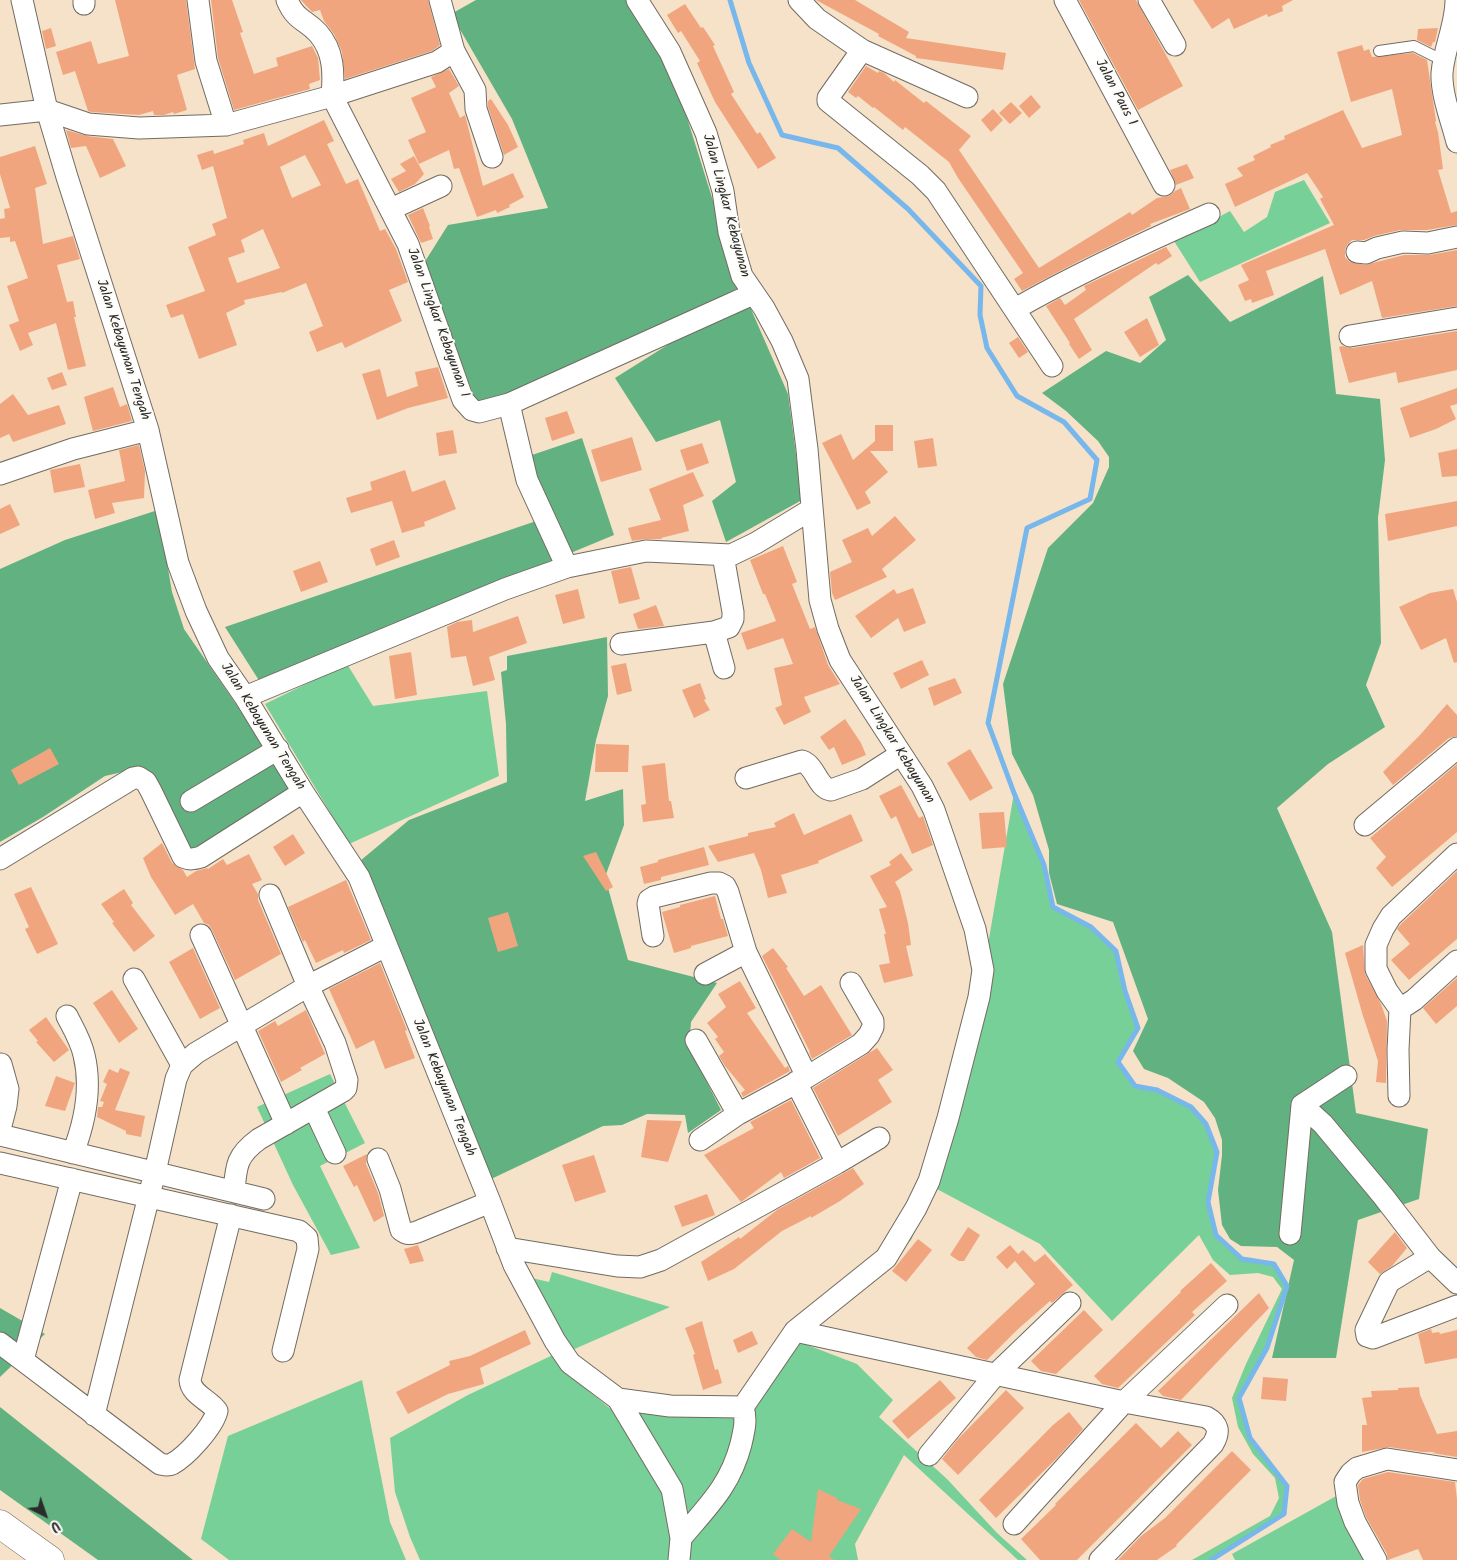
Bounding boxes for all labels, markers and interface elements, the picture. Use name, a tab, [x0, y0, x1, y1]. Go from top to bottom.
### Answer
street label: Jalan Paus 1	[1090, 57, 1140, 129]
street label: Jalan Lingkar Kebayunan	[698, 132, 752, 280]
street label: Jalan Lingkar Kebayunan I	[402, 246, 472, 400]
street label: Jalan Kebayunan Tengah	[91, 277, 153, 423]
street label: Jalan Kebayunan Tengah	[216, 660, 308, 794]
street label: Jalan Lingkar Kebayunan	[845, 673, 937, 807]
street label: Jalan Kebayunan Tengah	[408, 1017, 478, 1159]
north arrow	[20, 1490, 70, 1540]
text: U	[44, 1515, 65, 1537]

